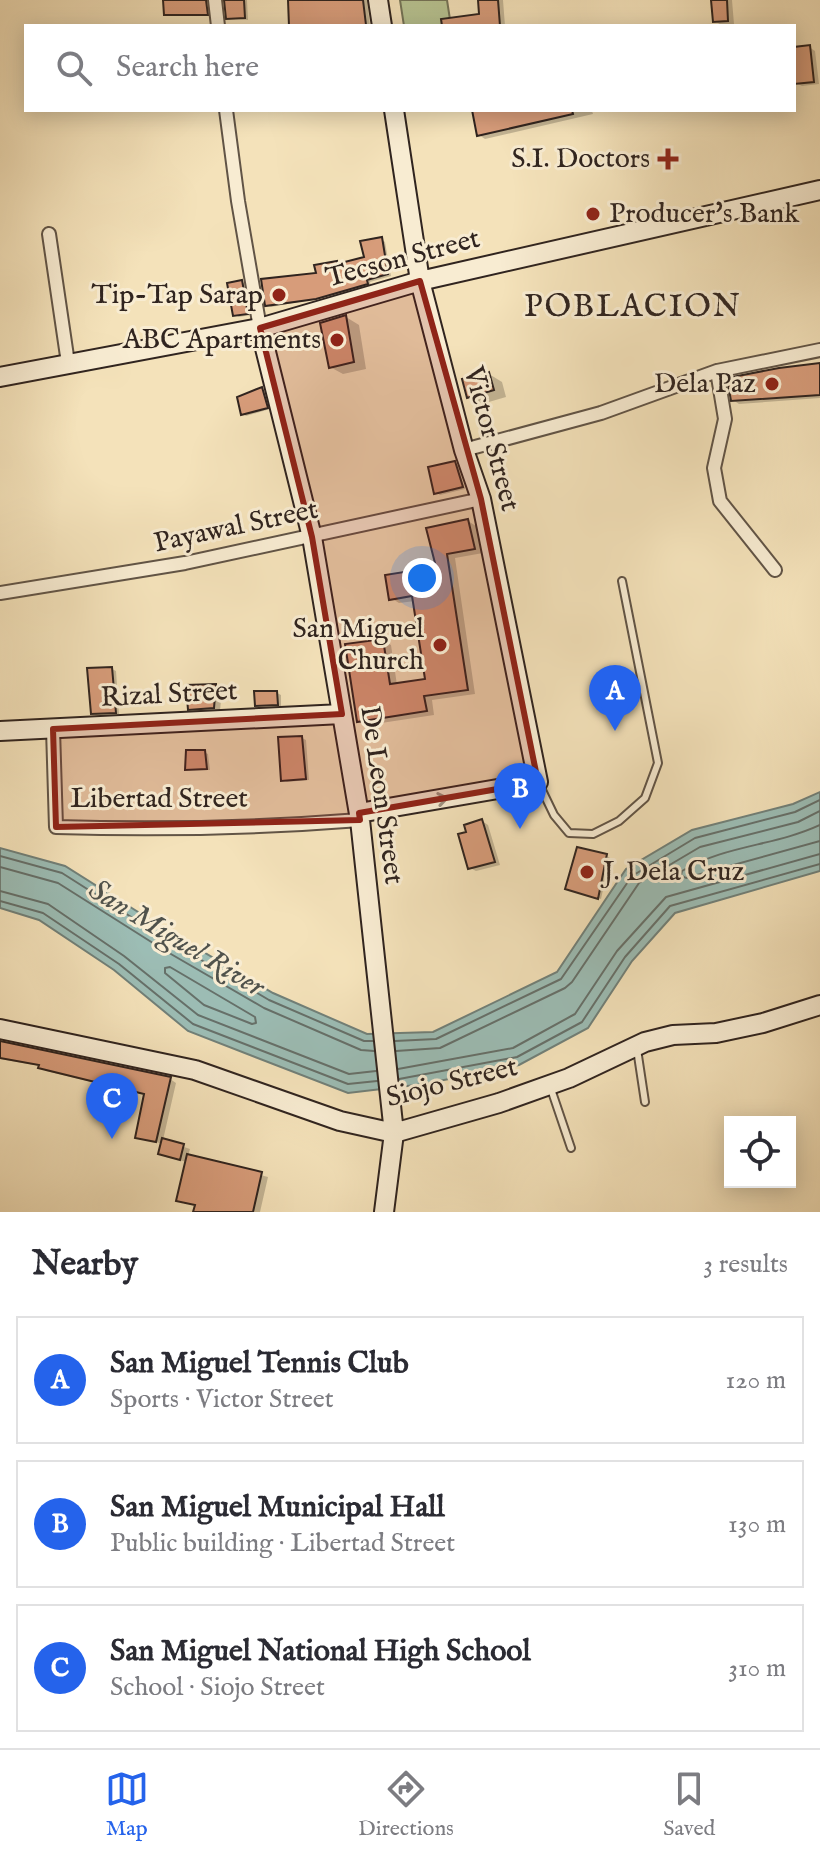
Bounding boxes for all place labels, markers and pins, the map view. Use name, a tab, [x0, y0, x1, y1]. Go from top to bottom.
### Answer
place label: S.I. Doctors	[511, 142, 650, 177]
marker: S.I. Doctors	[657, 148, 679, 170]
place label: Producer's Bank	[609, 197, 800, 232]
marker: Producer's Bank	[584, 205, 602, 223]
place label: Tip-Tap Sarap	[91, 278, 263, 313]
marker: Tip-Tap Sarap	[270, 286, 288, 304]
place label: ABC Apartments	[122, 323, 321, 358]
marker: ABC Apartments	[328, 331, 346, 349]
place label: Dela Paz	[654, 367, 756, 402]
marker: Dela Paz	[763, 375, 781, 393]
place label: San Miguel Church	[292, 612, 424, 679]
marker: San Miguel Church	[431, 636, 449, 654]
pin: A	[589, 665, 641, 731]
pin: B	[494, 763, 546, 829]
place label: J. Dela Cruz	[600, 855, 745, 890]
marker: J. Dela Cruz	[578, 863, 596, 881]
pin: C	[86, 1073, 138, 1139]

